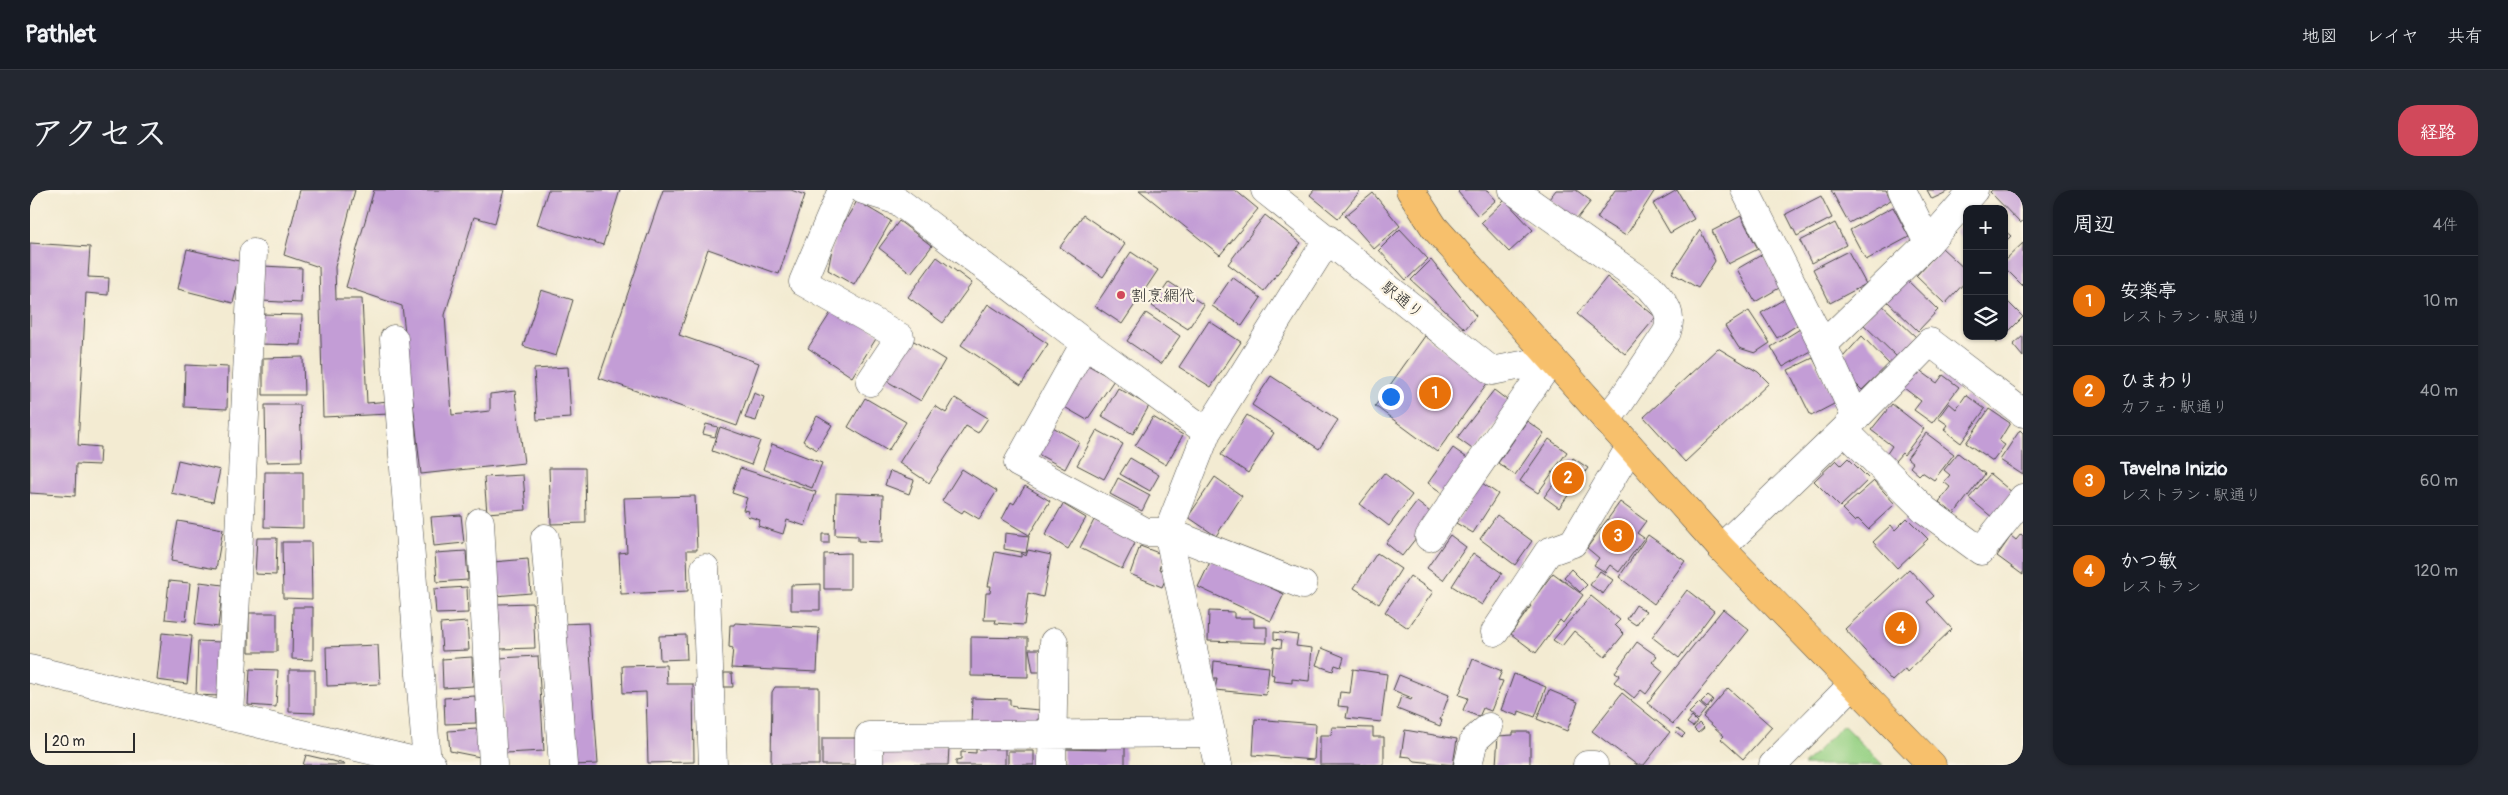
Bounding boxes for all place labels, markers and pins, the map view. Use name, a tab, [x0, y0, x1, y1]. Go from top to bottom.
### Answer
place label: 割烹網代	[1131, 286, 1195, 306]
marker: 割烹網代	[1115, 289, 1127, 301]
pin: 1	[1419, 374, 1451, 412]
pin: 2	[1552, 459, 1584, 497]
pin: 3	[1602, 517, 1634, 555]
pin: 4	[1885, 609, 1917, 647]

